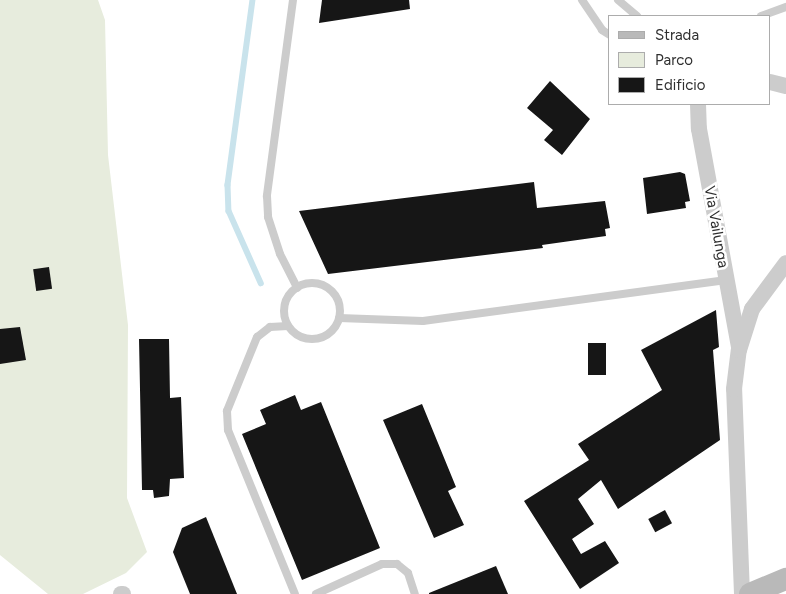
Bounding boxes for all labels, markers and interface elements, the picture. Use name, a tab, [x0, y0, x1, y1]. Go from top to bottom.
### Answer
legend	[608, 15, 771, 105]
text: Strada	[655, 26, 699, 44]
text: Parco	[655, 51, 693, 69]
text: Edificio	[655, 76, 705, 94]
street label: Via Vailunga	[700, 185, 732, 269]

